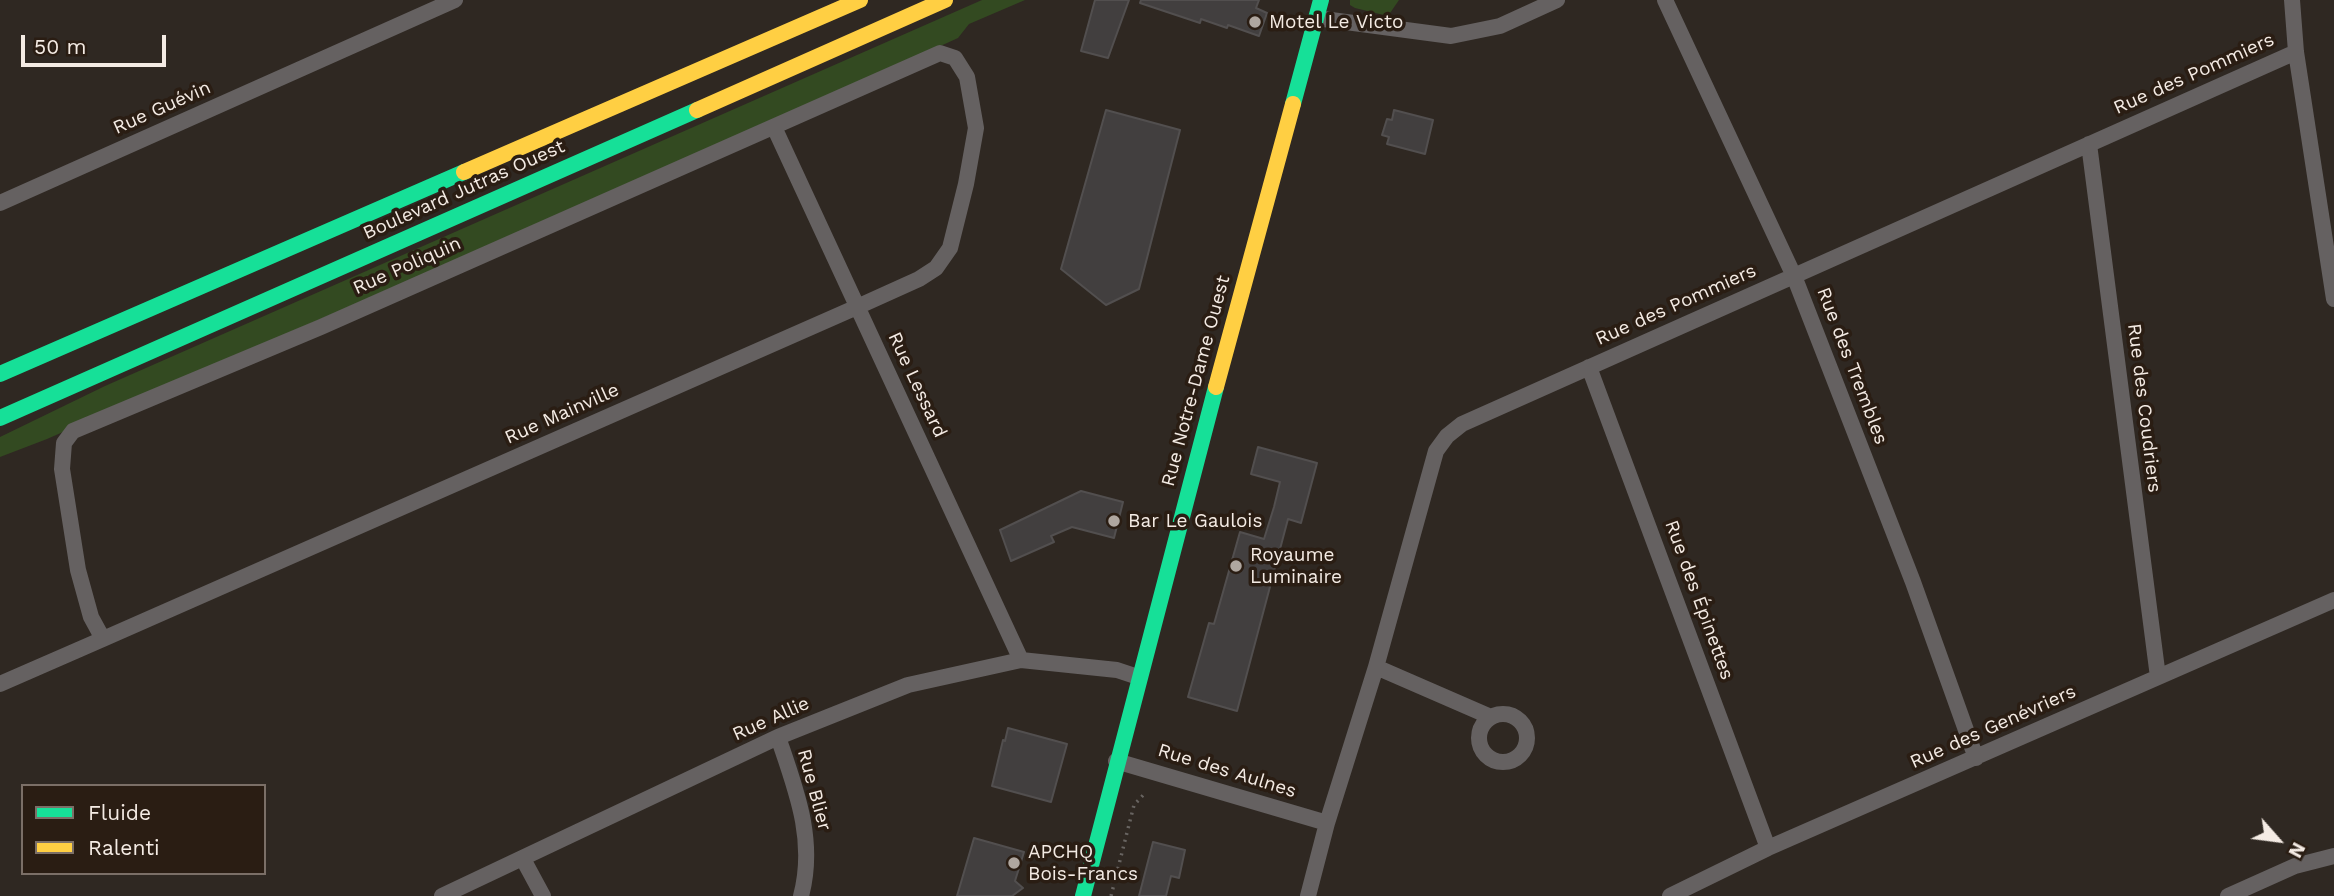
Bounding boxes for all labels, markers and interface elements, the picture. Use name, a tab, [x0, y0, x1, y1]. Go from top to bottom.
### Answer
place label: Motel Le Victo	[1269, 11, 1403, 33]
marker: Motel Le Victo	[1247, 14, 1263, 30]
scale bar	[24, 21, 170, 65]
street label: Rue des Pommiers	[2110, 28, 2278, 120]
text: 50 m	[34, 34, 86, 59]
street label: Rue Guévin	[110, 76, 214, 140]
street label: Boulevard Jutras Ouest	[360, 135, 568, 245]
street label: Rue Poliquin	[350, 232, 464, 300]
street label: Rue des Pommiers	[1592, 259, 1760, 351]
street label: Rue Notre-Dame Ouest	[1157, 273, 1235, 489]
street label: Rue des Trembles	[1812, 284, 1892, 448]
street label: Rue des Coudriers	[2122, 322, 2166, 494]
street label: Rue Lessard	[883, 329, 951, 441]
street label: Rue Mainville	[501, 379, 623, 449]
place label: Bar Le Gaulois	[1128, 510, 1262, 532]
marker: Bar Le Gaulois	[1106, 513, 1122, 529]
street label: Rue des Épinettes	[1660, 517, 1738, 683]
place label: Royaume Luminaire	[1250, 544, 1342, 588]
marker: Royaume Luminaire	[1228, 558, 1244, 574]
street label: Rue des Genévriers	[1907, 680, 2079, 774]
street label: Rue Allie	[729, 692, 813, 746]
street label: Rue des Aulnes	[1155, 739, 1299, 803]
street label: Rue Blier	[792, 747, 836, 833]
legend	[21, 784, 266, 875]
text: Fluide	[88, 800, 151, 825]
north arrow	[2243, 805, 2313, 875]
text: Ralenti	[88, 835, 160, 860]
text: N	[2284, 838, 2310, 862]
place label: APCHQ Bois-Francs	[1028, 841, 1138, 885]
marker: APCHQ Bois-Francs	[1006, 855, 1022, 871]

